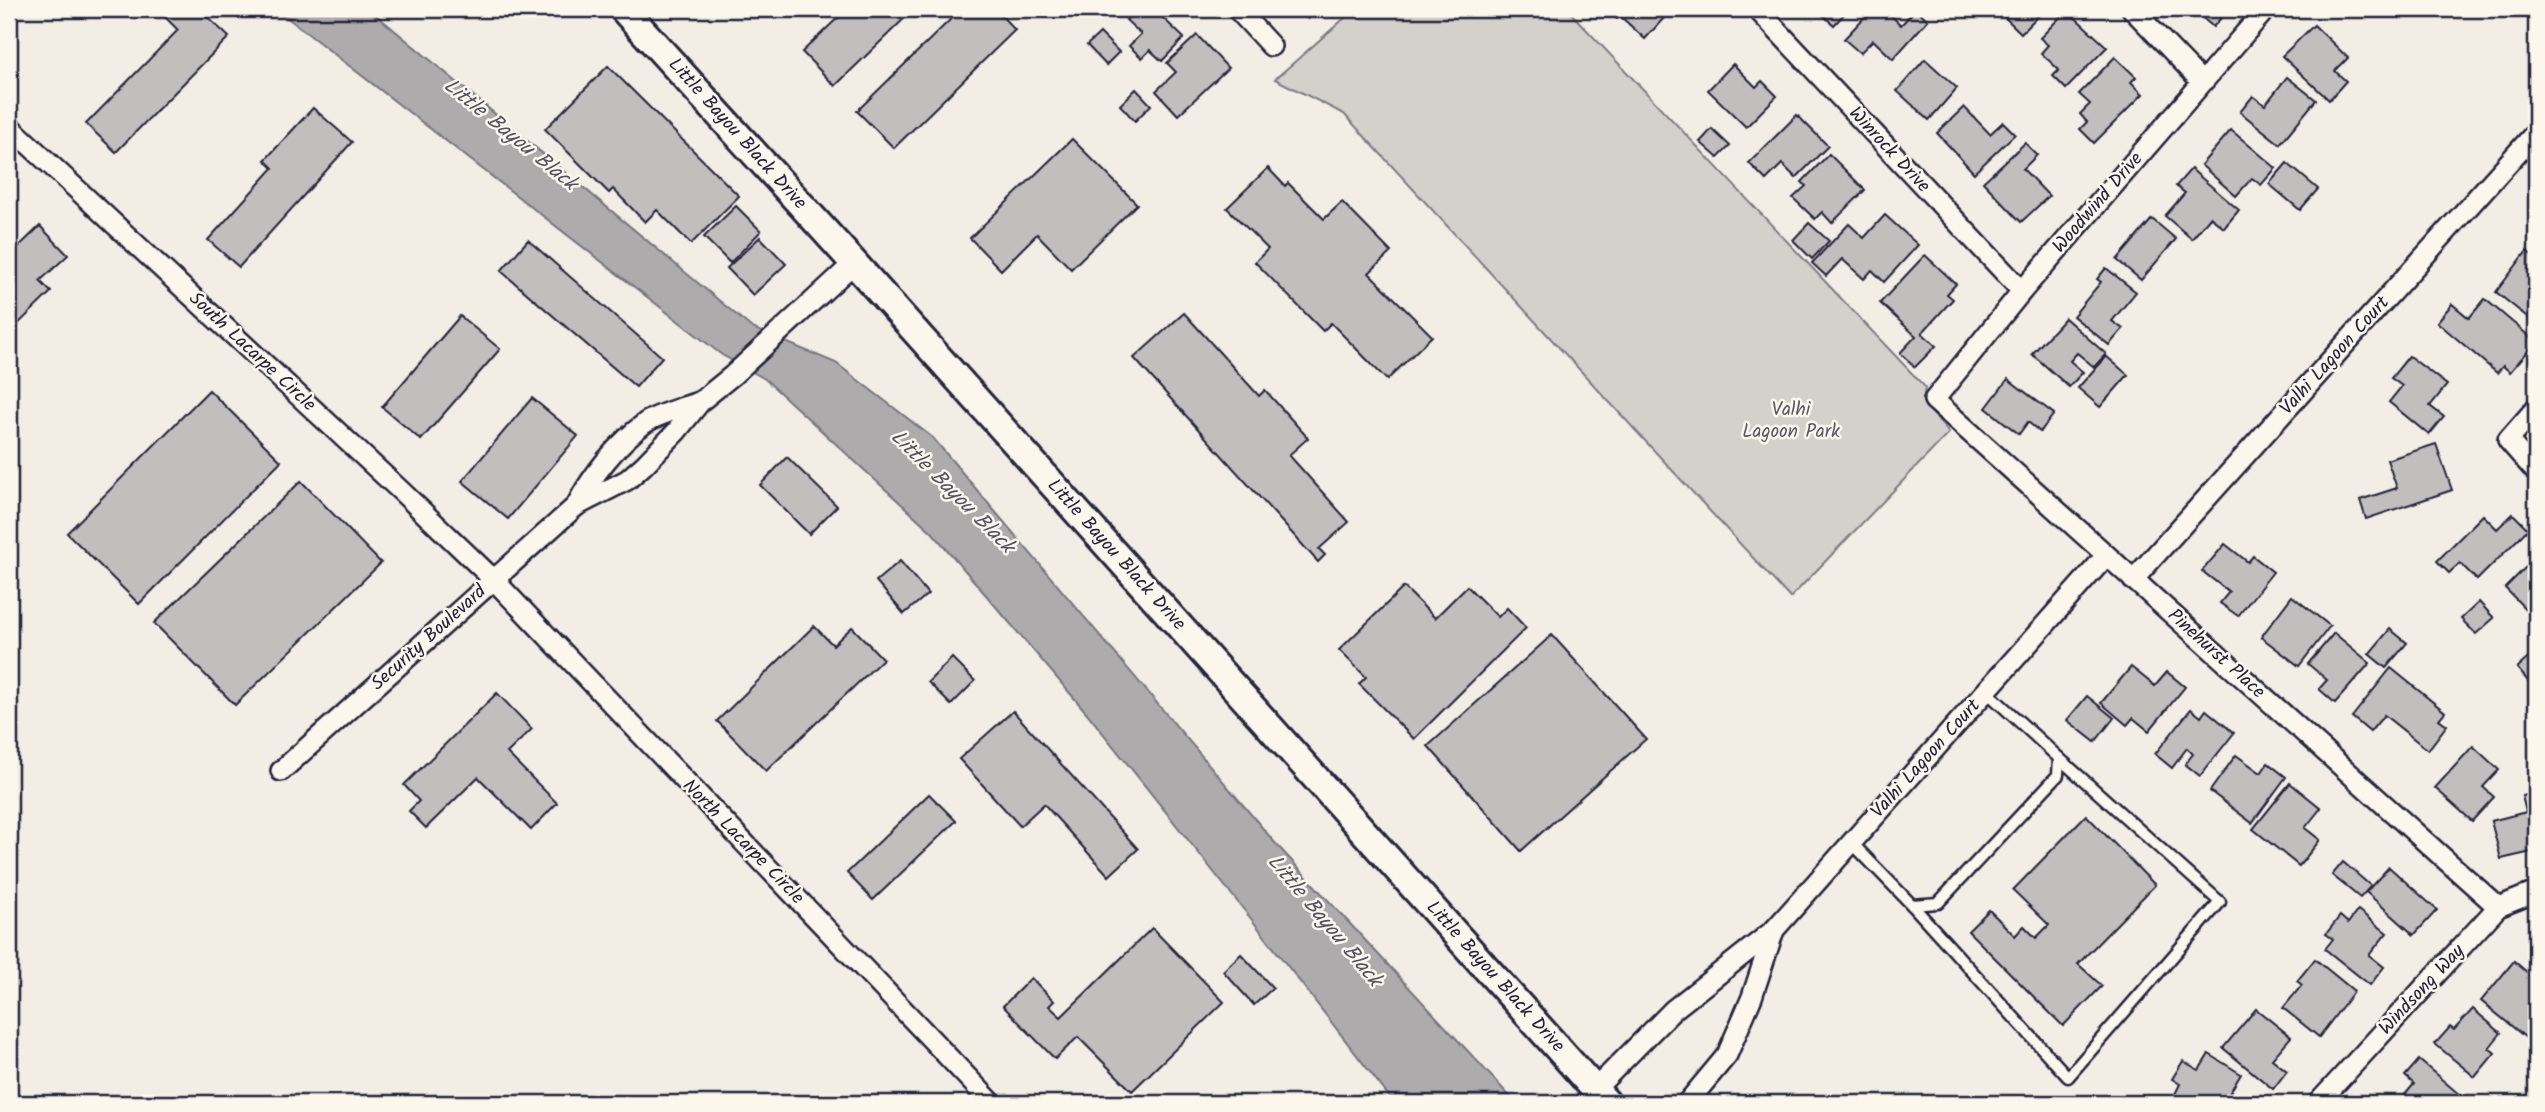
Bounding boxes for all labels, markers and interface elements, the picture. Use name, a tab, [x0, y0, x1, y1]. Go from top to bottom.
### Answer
street label: Little Bayou Black Drive	[660, 51, 814, 217]
water label: Little Bayou Black	[436, 70, 587, 202]
street label: Winrock Drive	[1841, 100, 1937, 200]
street label: Woodwind Drive	[2045, 145, 2151, 260]
street label: South Lacarpe Circle	[181, 285, 323, 420]
street label: Valhi Lagoon Court	[2273, 289, 2397, 423]
park label: Valhi Lagoon Park	[1742, 395, 1840, 447]
water label: Little Bayou Black	[882, 422, 1024, 564]
street label: Little Bayou Black Drive	[1039, 472, 1193, 638]
street label: Security Boulevard	[364, 577, 494, 698]
street label: Pinehurst Place	[2160, 602, 2272, 707]
street label: Valhi Lagoon Court	[1864, 692, 1988, 826]
street label: North Lacarpe Circle	[675, 772, 811, 912]
water label: Little Bayou Black	[1259, 847, 1392, 997]
street label: Little Bayou Black Drive	[1418, 894, 1572, 1060]
street label: Windsong Way	[2372, 937, 2473, 1042]

